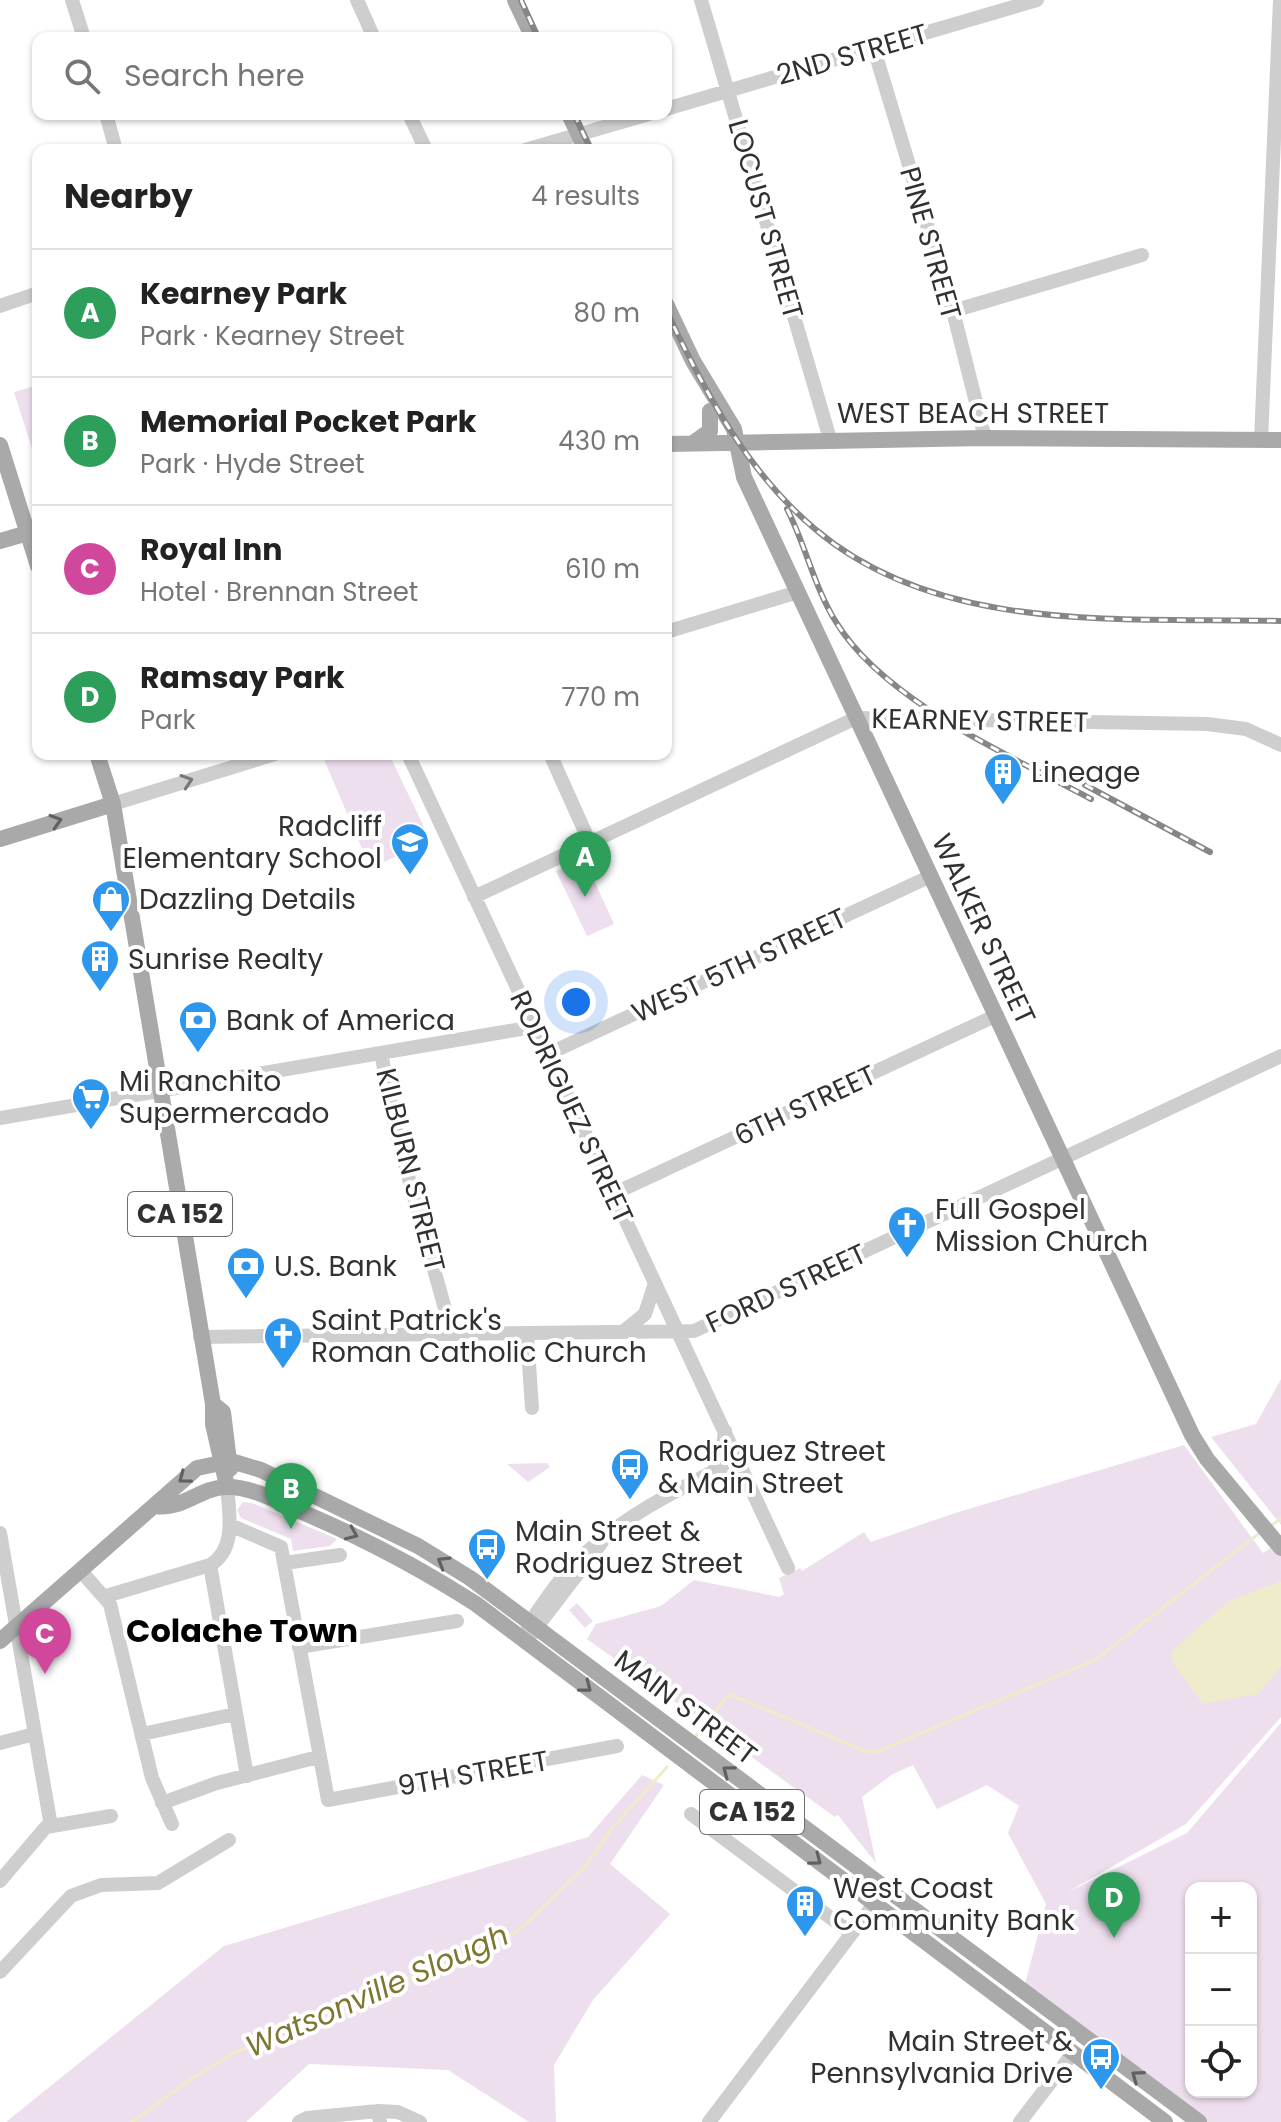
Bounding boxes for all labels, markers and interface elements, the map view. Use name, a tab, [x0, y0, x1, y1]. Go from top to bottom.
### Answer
street label: 2ND STREET	[772, 14, 932, 95]
search box	[32, 32, 672, 120]
icon: search	[60, 54, 104, 98]
text: Search here	[124, 54, 305, 97]
street label: LOCUST STREET	[718, 115, 813, 324]
street label: PINE STREET	[890, 162, 971, 324]
text: Nearby	[64, 172, 193, 220]
text: 4 results	[531, 178, 640, 214]
text: Kearney Park	[140, 272, 347, 315]
text: A	[80, 295, 100, 331]
text: 80 m	[574, 295, 640, 331]
text: Park · Kearney Street	[140, 318, 405, 354]
street label: WEST BEACH STREET	[837, 394, 1109, 433]
text: Memorial Pocket Park	[140, 400, 476, 443]
text: B	[81, 423, 99, 459]
text: 430 m	[558, 423, 640, 459]
text: Park · Hyde Street	[140, 446, 365, 482]
text: Royal Inn	[140, 528, 283, 571]
text: C	[80, 551, 100, 587]
text: 610 m	[565, 551, 640, 587]
text: Hotel · Brennan Street	[140, 574, 418, 610]
text: Ramsay Park	[140, 656, 345, 699]
text: D	[81, 679, 99, 715]
text: 770 m	[562, 679, 640, 715]
street label: KEARNEY STREET	[871, 699, 1089, 742]
text: Park	[140, 702, 196, 738]
building icon: Lineage	[982, 751, 1024, 806]
place label: Lineage	[1031, 753, 1140, 792]
one-way arrow	[180, 774, 194, 790]
place label: Radcliff Elementary School	[122, 807, 382, 878]
one-way arrow	[49, 814, 63, 830]
school or university icon: Radcliff Elementary School	[389, 821, 431, 876]
street label: WALKER STREET	[922, 827, 1045, 1031]
pin: A	[559, 831, 611, 897]
shop icon: Dazzling Details	[90, 878, 132, 933]
place label: Dazzling Details	[139, 880, 356, 919]
street label: WEST 5TH STREET	[625, 899, 853, 1032]
building icon: Sunrise Realty	[79, 938, 121, 993]
place label: Sunrise Realty	[128, 940, 323, 979]
your location	[556, 982, 596, 1022]
street label: RODRIGUEZ STREET	[500, 984, 643, 1230]
bank icon: Bank of America	[177, 999, 219, 1054]
place label: Bank of America	[226, 1001, 455, 1040]
street label: 6TH STREET	[728, 1056, 882, 1155]
place label: Mi Ranchito Supermercado	[119, 1062, 330, 1133]
street label: KILBURN STREET	[366, 1064, 455, 1276]
supermarket icon: Mi Ranchito Supermercado	[70, 1076, 112, 1131]
place label: Full Gospel Mission Church	[935, 1190, 1148, 1261]
road number: CA 152	[128, 1192, 232, 1236]
church icon: Full Gospel Mission Church	[886, 1204, 928, 1259]
street label: FORD STREET	[700, 1234, 873, 1343]
bank icon: U.S. Bank	[225, 1245, 267, 1300]
place label: U.S. Bank	[274, 1247, 398, 1286]
place label: Saint Patrick's Roman Catholic Church	[311, 1301, 647, 1372]
church icon: Saint Patrick's Roman Catholic Church	[262, 1315, 304, 1370]
place label: Rodriguez Street & Main Street	[658, 1432, 886, 1503]
bus stop icon: Rodriguez Street & Main Street	[609, 1446, 651, 1501]
pin: B	[265, 1463, 317, 1529]
one-way arrow	[178, 1469, 193, 1483]
place label: Main Street & Rodriguez Street	[515, 1512, 743, 1583]
one-way arrow	[344, 1524, 358, 1540]
bus stop icon: Main Street & Rodriguez Street	[466, 1526, 508, 1581]
one-way arrow	[437, 1556, 452, 1571]
pin: C	[19, 1608, 71, 1674]
district label: Colache Town	[126, 1608, 358, 1653]
street label: MAIN STREET	[606, 1641, 765, 1774]
one-way arrow	[577, 1678, 592, 1692]
street label: 9TH STREET	[395, 1741, 551, 1806]
one-way arrow	[722, 1766, 737, 1781]
road number: CA 152	[700, 1790, 804, 1834]
one-way arrow	[807, 1851, 822, 1865]
place label: West Coast Community Bank	[833, 1869, 1075, 1940]
pin: D	[1088, 1872, 1140, 1938]
map controls	[1185, 1882, 1257, 2098]
button: +	[1185, 1882, 1257, 1954]
building icon: West Coast Community Bank	[784, 1883, 826, 1938]
water label: Watsonville Slough	[238, 1913, 515, 2068]
button: −	[1185, 1954, 1257, 2026]
place label: Main Street & Pennsylvania Drive	[810, 2022, 1073, 2093]
button: locate	[1185, 2026, 1257, 2098]
bus stop icon: Main Street & Pennsylvania Drive	[1080, 2036, 1122, 2091]
one-way arrow	[1131, 2071, 1145, 2085]

